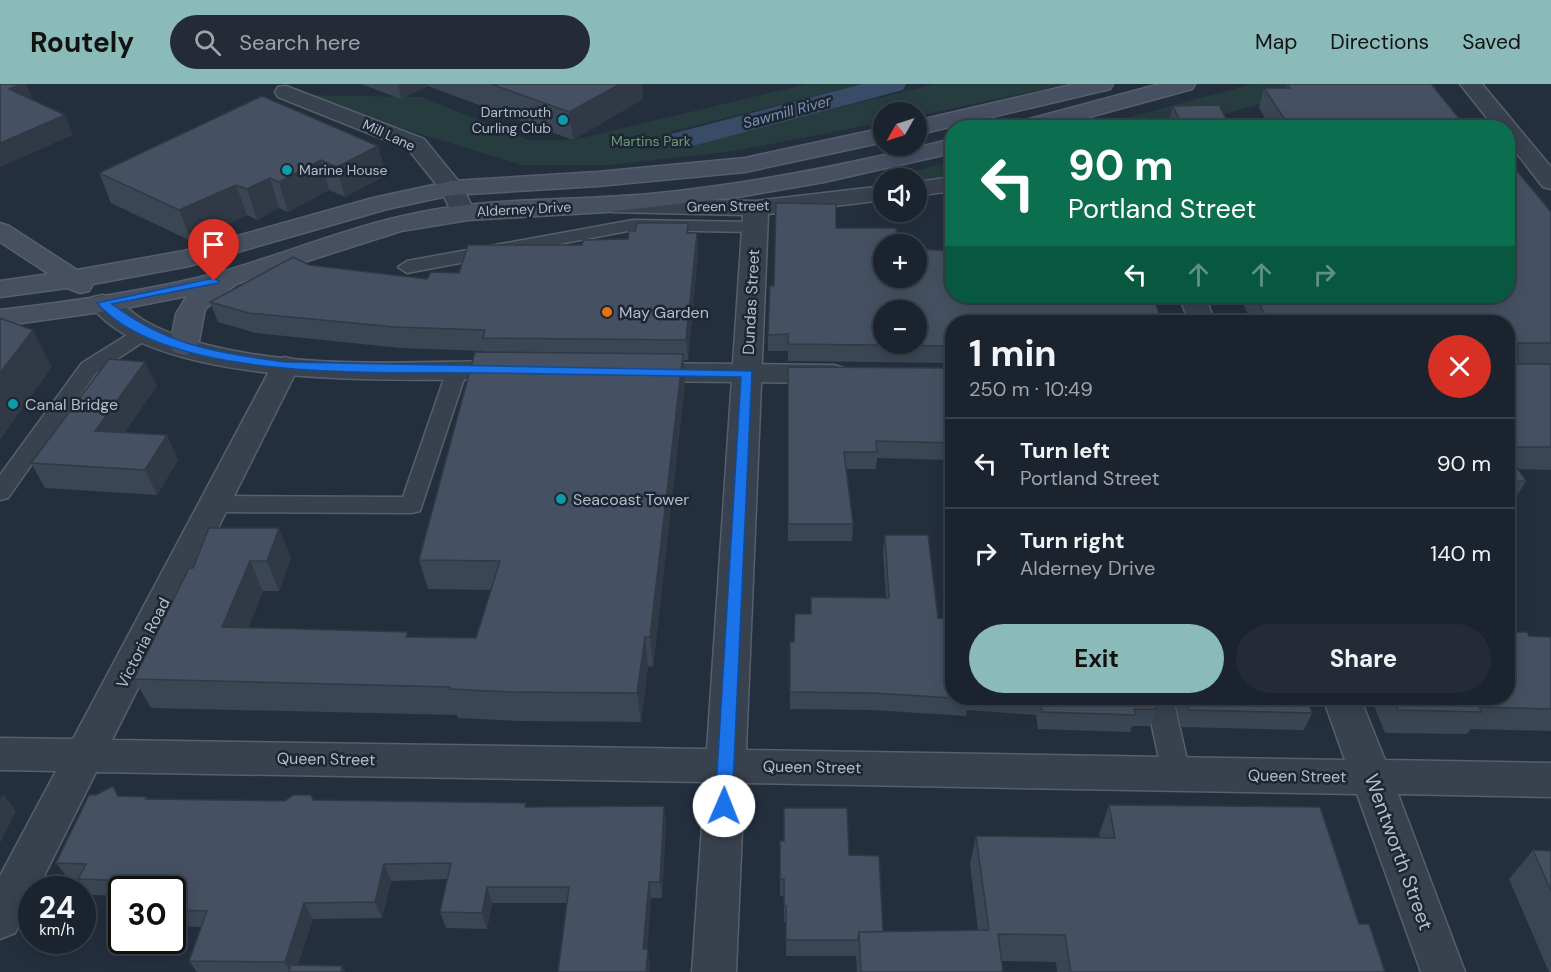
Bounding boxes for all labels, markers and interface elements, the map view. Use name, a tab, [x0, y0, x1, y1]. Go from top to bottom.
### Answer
search box	[170, 15, 590, 69]
text: Routely	[30, 24, 134, 61]
icon: search	[191, 26, 224, 59]
text: Search here	[239, 28, 361, 57]
text: Map	[1255, 28, 1297, 56]
text: Directions	[1330, 28, 1429, 56]
text: Saved	[1462, 28, 1521, 56]
water label: Sawmill River	[741, 90, 834, 133]
north arrow	[873, 102, 927, 156]
map controls	[873, 102, 927, 354]
place label: Dartmouth Curling Club	[472, 103, 551, 137]
marker: Dartmouth Curling Club	[556, 113, 570, 127]
street label: Mill Lane	[360, 115, 418, 155]
park label: Martins Park	[611, 132, 691, 150]
text: 90 m	[1068, 138, 1174, 193]
icon: left	[969, 144, 1047, 222]
place label: Marine House	[299, 161, 388, 179]
marker: Marine House	[280, 163, 294, 177]
button: sound	[873, 168, 927, 222]
text: Portland Street	[1068, 191, 1256, 226]
street label: Green Street	[686, 196, 770, 216]
street label: Alderney Drive	[476, 198, 572, 220]
pin	[188, 219, 239, 281]
icon: arrive	[197, 228, 230, 261]
button: +	[873, 234, 927, 288]
street label: Dundas Street	[738, 249, 764, 355]
icon: left	[1119, 258, 1152, 291]
icon: ahead	[1182, 258, 1215, 291]
icon: ahead	[1245, 258, 1278, 291]
icon: right	[1308, 258, 1341, 291]
button: −	[873, 300, 927, 354]
place label: May Garden	[619, 302, 709, 323]
marker: May Garden	[600, 305, 614, 319]
text: 1 min	[969, 330, 1057, 377]
button: close	[1428, 335, 1491, 398]
text: 250 m · 10:49	[969, 376, 1093, 402]
place label: Canal Bridge	[25, 394, 118, 415]
marker: Canal Bridge	[6, 397, 20, 411]
text: Turn left	[1020, 436, 1110, 465]
icon: left	[969, 447, 1002, 480]
text: 90 m	[1437, 449, 1491, 478]
text: Portland Street	[1020, 465, 1159, 491]
place label: Seacoast Tower	[573, 489, 689, 510]
marker: Seacoast Tower	[554, 492, 568, 506]
text: Turn right	[1020, 526, 1125, 555]
icon: right	[969, 537, 1002, 570]
text: 140 m	[1430, 539, 1491, 568]
text: Alderney Drive	[1020, 555, 1155, 581]
street label: Victoria Road	[111, 594, 175, 692]
button: Exit	[969, 624, 1224, 693]
button: Share	[1236, 624, 1491, 693]
street label: Queen Street	[277, 748, 375, 770]
street label: Queen Street	[763, 756, 861, 778]
street label: Queen Street	[1248, 765, 1346, 787]
street label: Wentworth Street	[1359, 770, 1439, 934]
position arrow	[692, 774, 756, 838]
speed limit sign: 30	[108, 876, 186, 954]
text: 24	[39, 888, 75, 927]
text: km/h	[39, 920, 75, 940]

